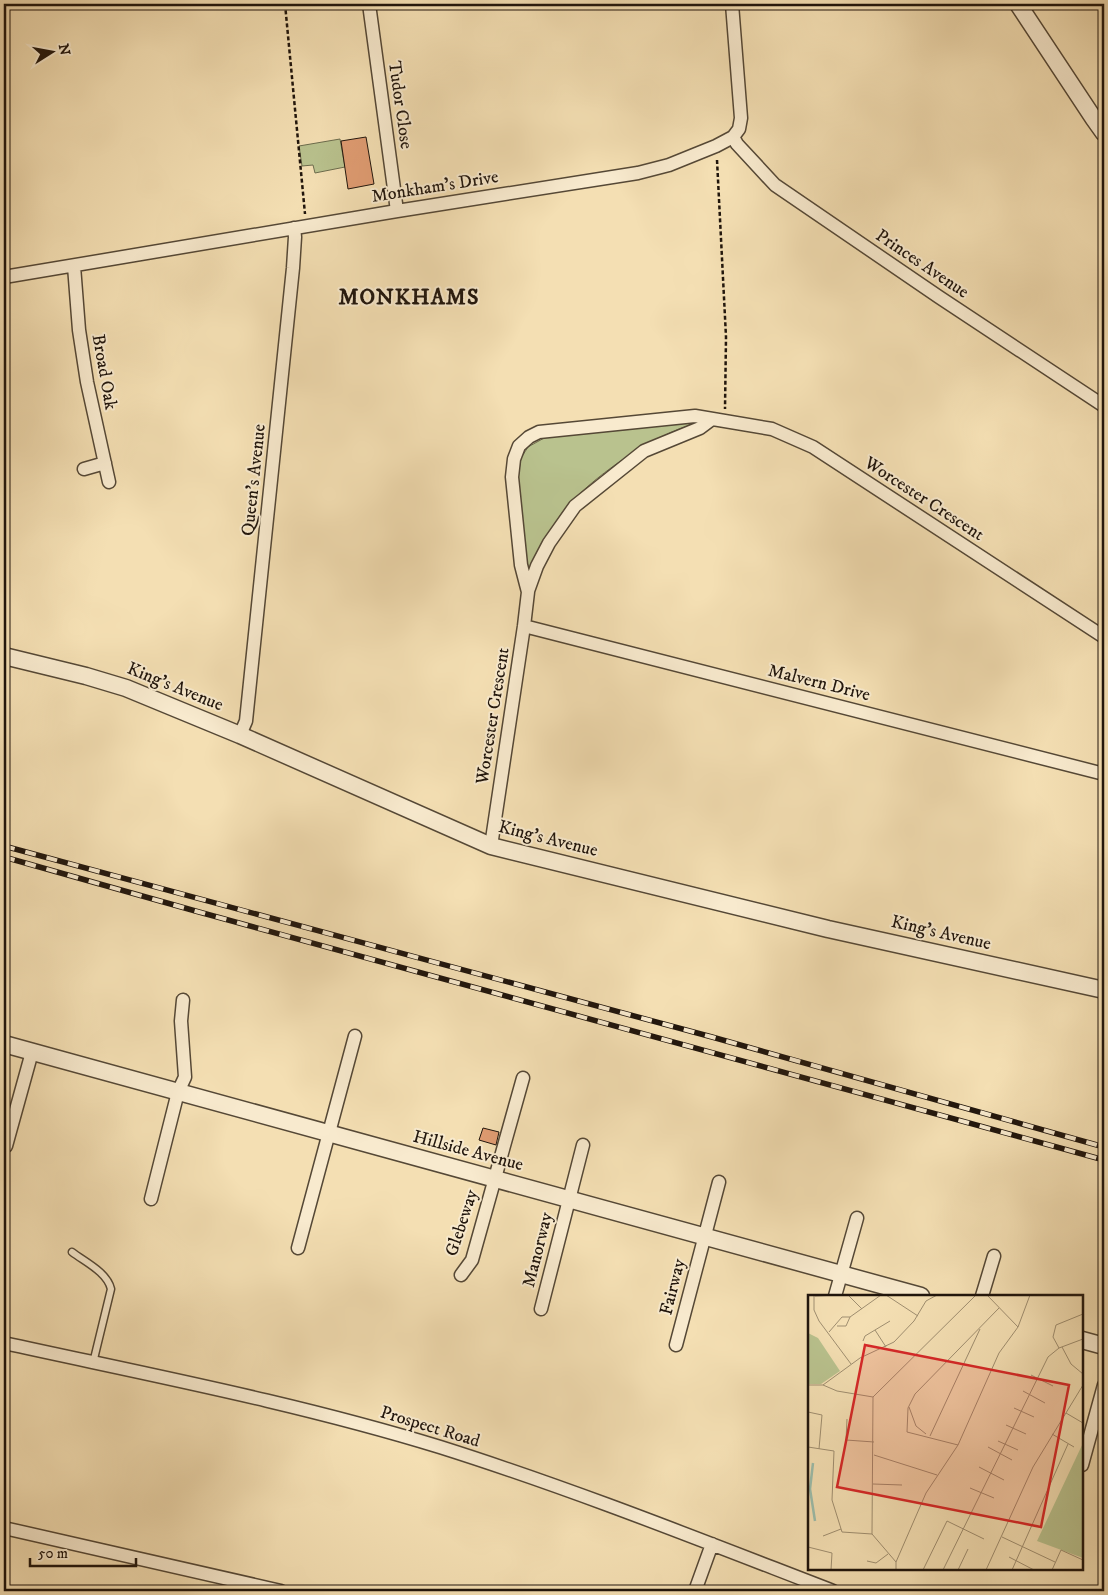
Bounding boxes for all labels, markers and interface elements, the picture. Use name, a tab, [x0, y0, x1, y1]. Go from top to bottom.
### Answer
north arrow	[28, 28, 78, 78]
text: N	[54, 42, 74, 58]
street label: Tudor Close	[383, 60, 417, 150]
street label: Monkham's Drive	[370, 166, 500, 208]
street label: Princes Avenue	[871, 225, 973, 303]
district label: MONKHAMS	[339, 284, 479, 311]
street label: Broad Oak	[87, 332, 121, 412]
street label: Queen's Avenue	[237, 423, 271, 537]
street label: Worcester Crescent	[859, 452, 988, 546]
street label: Worcester Crescent	[471, 646, 515, 787]
street label: King's Avenue	[124, 658, 226, 716]
street label: Malvern Drive	[766, 660, 872, 706]
street label: King's Avenue	[496, 816, 600, 862]
street label: King's Avenue	[889, 911, 993, 955]
street label: Hillside Avenue	[410, 1126, 526, 1176]
street label: Glebeway	[441, 1186, 483, 1259]
street label: Manorway	[518, 1210, 558, 1290]
street label: Fairway	[655, 1256, 691, 1317]
inset map	[808, 1295, 1083, 1570]
street label: Prospect Road	[378, 1401, 483, 1453]
scale bar	[30, 1535, 136, 1567]
text: 50 m	[38, 1544, 68, 1563]

